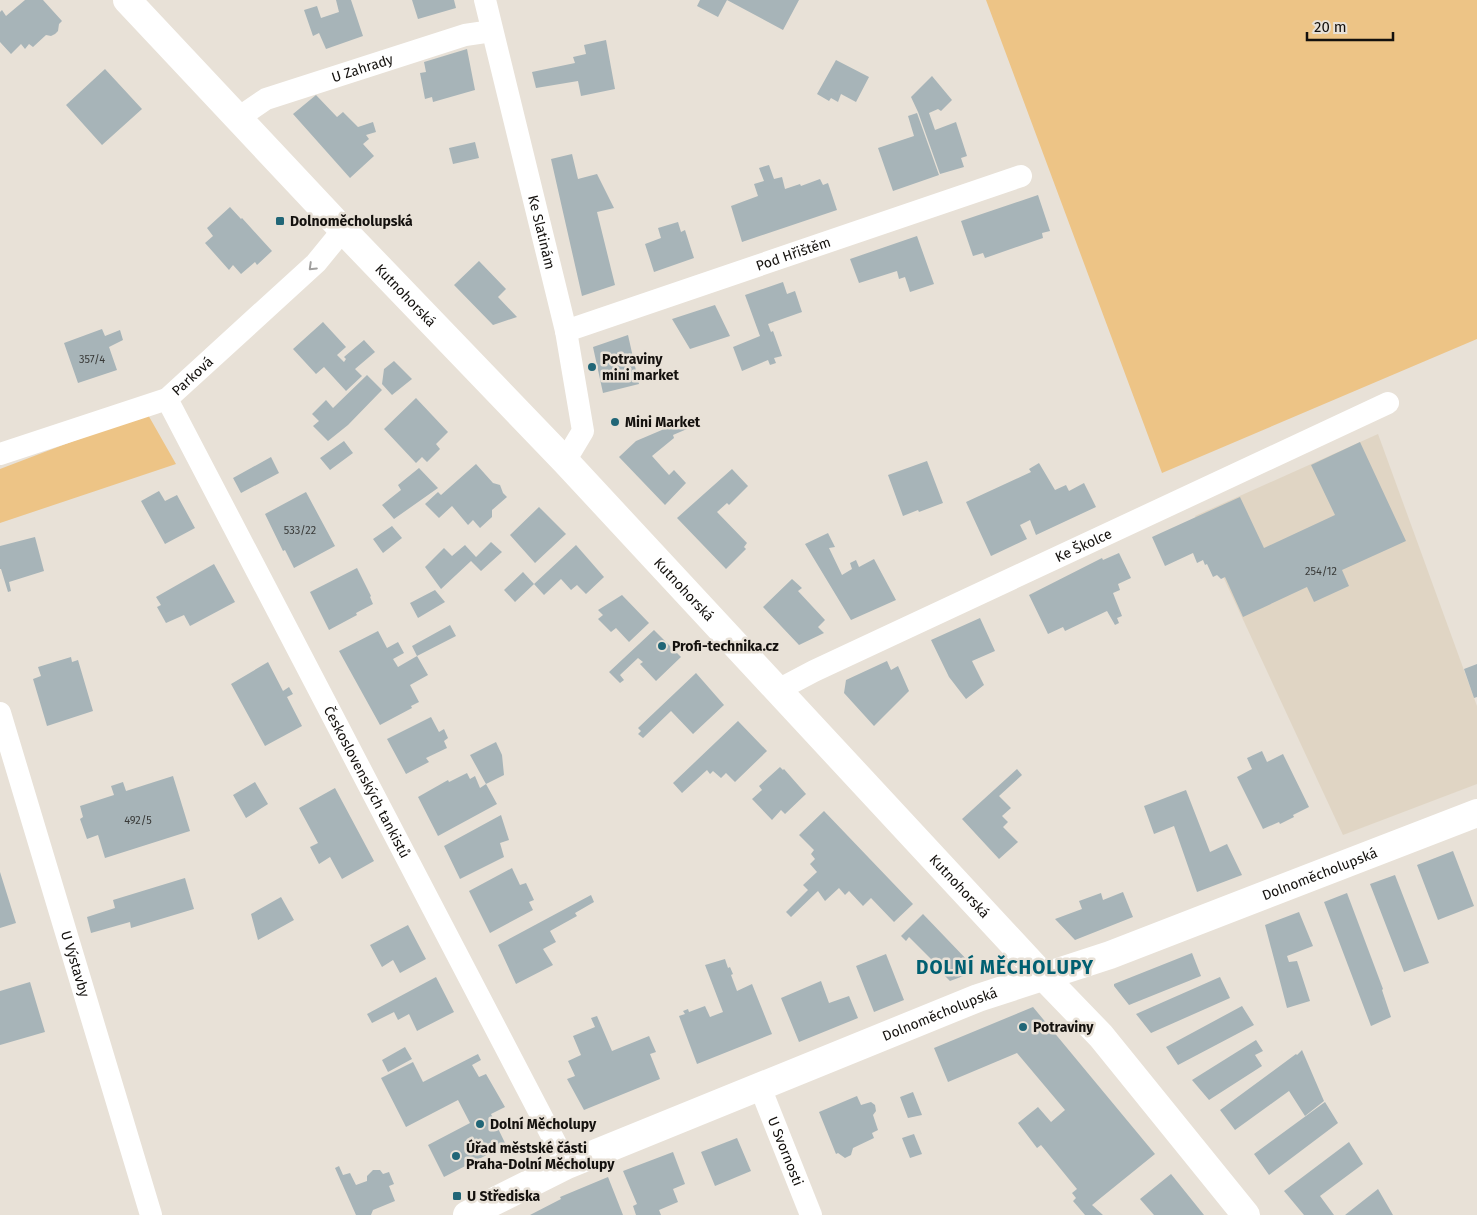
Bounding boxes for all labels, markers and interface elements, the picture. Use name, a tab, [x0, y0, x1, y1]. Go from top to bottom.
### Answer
scale bar	[1307, 10, 1393, 42]
text: 20 m	[1314, 18, 1347, 36]
street label: U Zahrady	[329, 50, 395, 86]
street label: Ke Slatinám	[525, 193, 559, 271]
place label: Dolnoměcholupská	[290, 213, 413, 230]
marker: Dolnoměcholupská	[274, 215, 286, 227]
street label: Pod Hřištěm	[754, 233, 833, 274]
street label: Kutnohorská	[372, 260, 440, 330]
one-way arrow	[308, 261, 317, 270]
place label: Potraviny mini market	[602, 351, 680, 384]
house number: 357/4	[79, 353, 105, 366]
street label: Parková	[168, 353, 216, 399]
marker: Potraviny mini market	[586, 361, 598, 373]
place label: Mini Market	[625, 414, 701, 431]
marker: Mini Market	[609, 416, 621, 428]
house number: 533/22	[284, 524, 316, 537]
street label: Ke Školce	[1052, 525, 1114, 566]
street label: Kutnohorská	[651, 554, 718, 625]
house number: 254/12	[1305, 565, 1337, 578]
place label: Profi-technika.cz	[672, 638, 779, 655]
marker: Profi-technika.cz	[656, 640, 668, 652]
street label: Československých tankistů	[320, 702, 414, 861]
house number: 492/5	[124, 814, 152, 827]
street label: Dolnoměcholupská	[1260, 844, 1380, 904]
street label: Kutnohorská	[926, 851, 993, 921]
street label: U Výstavby	[57, 929, 93, 999]
district label: DOLNÍ MĚCHOLUPY	[916, 954, 1094, 979]
street label: Dolnoměcholupská	[880, 984, 999, 1044]
place label: Potraviny	[1033, 1019, 1094, 1036]
marker: Potraviny	[1017, 1021, 1029, 1033]
street label: U Svornosti	[764, 1114, 807, 1188]
place label: Dolní Měcholupy	[490, 1116, 597, 1133]
marker: Dolní Měcholupy	[474, 1118, 486, 1130]
place label: Úřad městské části Praha-Dolní Měcholupy	[466, 1139, 615, 1173]
marker: Úřad městské části Praha-Dolní Měcholupy	[450, 1150, 462, 1162]
place label: U Střediska	[467, 1188, 540, 1205]
marker: U Střediska	[451, 1190, 463, 1202]

